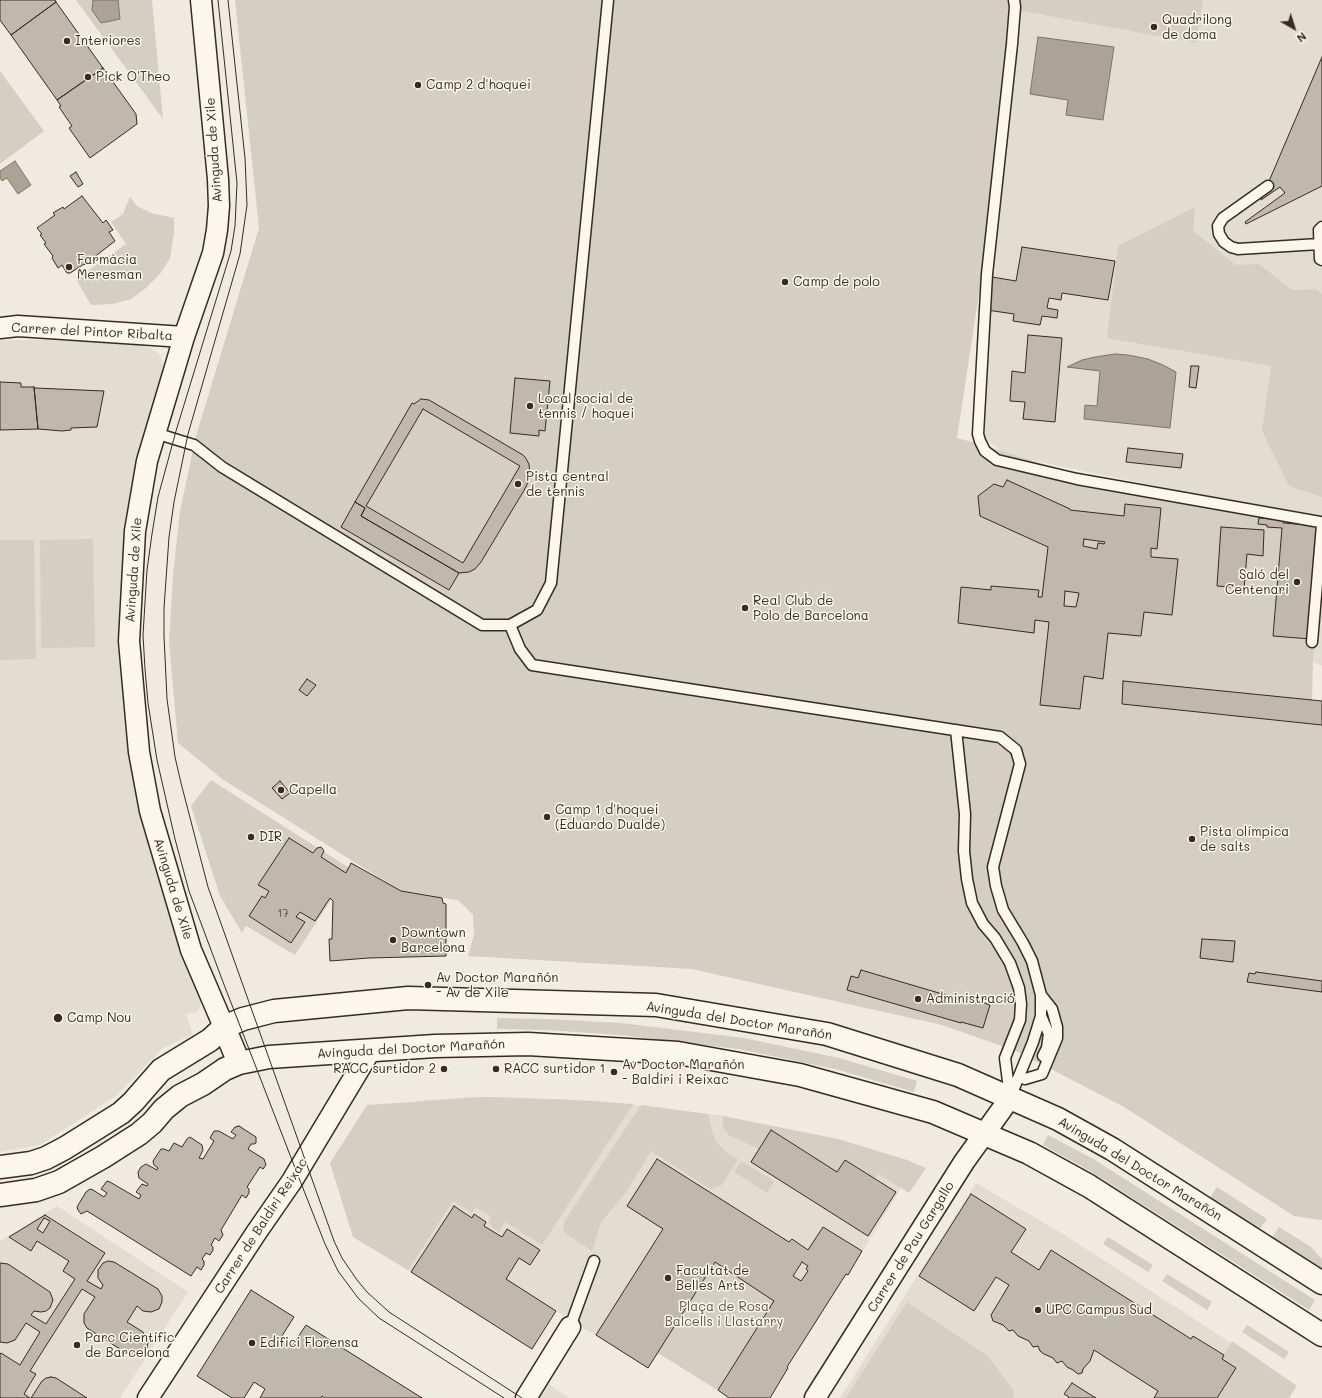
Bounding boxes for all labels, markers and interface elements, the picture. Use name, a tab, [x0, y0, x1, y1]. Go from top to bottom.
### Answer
north arrow	[1274, 8, 1314, 48]
place label: Quadrilong de doma	[1162, 12, 1232, 43]
marker: Quadrilong de doma	[1149, 22, 1159, 32]
text: N	[1294, 29, 1310, 46]
place label: Interiores	[75, 33, 141, 49]
marker: Interiores	[62, 36, 72, 46]
place label: Pick O'Theo	[96, 69, 170, 85]
marker: Pick O'Theo	[83, 72, 93, 82]
place label: Camp 2 d'hoquei	[426, 77, 531, 93]
marker: Camp 2 d'hoquei	[413, 80, 423, 90]
street label: Avinguda de Xile	[203, 97, 225, 203]
place label: Farmàcia Meresman	[77, 252, 142, 283]
marker: Farmàcia Meresman	[64, 262, 74, 272]
place label: Camp de polo	[793, 274, 880, 290]
marker: Camp de polo	[780, 277, 790, 287]
street label: Carrer del Pintor Ribalta	[11, 320, 173, 344]
place label: Local social de tennis / hoquei	[538, 391, 634, 422]
marker: Local social de tennis / hoquei	[525, 401, 535, 411]
place label: Pista central de tennis	[526, 469, 609, 500]
marker: Pista central de tennis	[513, 479, 523, 489]
street label: Avinguda de Xile	[123, 517, 145, 623]
place label: Saló del Centenari	[1225, 567, 1289, 598]
marker: Saló del Centenari	[1292, 577, 1302, 587]
place label: Real Club de Polo de Barcelona	[753, 593, 869, 624]
marker: Real Club de Polo de Barcelona	[740, 603, 750, 613]
place label: Capella	[289, 782, 337, 798]
marker: Capella	[276, 785, 286, 795]
place label: Camp 1 d'hoquei (Eduardo Dualde)	[555, 802, 665, 833]
marker: Camp 1 d'hoquei (Eduardo Dualde)	[542, 812, 552, 822]
place label: Pista olímpica de salts	[1200, 824, 1289, 855]
place label: DIR	[259, 829, 282, 845]
marker: DIR	[246, 832, 256, 842]
marker: Pista olímpica de salts	[1187, 834, 1197, 844]
street label: Avinguda de Xile	[150, 836, 196, 942]
house number: 17	[277, 907, 289, 921]
place label: Downtown Barcelona	[401, 925, 466, 956]
marker: Downtown Barcelona	[388, 935, 398, 945]
place label: Av Doctor Marañón - Av de Xile	[436, 970, 558, 1001]
marker: Av Doctor Marañón - Av de Xile	[423, 980, 433, 990]
place label: Administració	[926, 991, 1015, 1007]
marker: Administració	[913, 994, 923, 1004]
street label: Avinguda del Doctor Marañón	[645, 999, 833, 1043]
place label: Camp Nou	[67, 1010, 131, 1026]
marker: Camp Nou	[52, 1012, 64, 1024]
street label: Avinguda del Doctor Marañón	[317, 1036, 505, 1062]
place label: Av Doctor Marañón - Baldiri i Reixac	[622, 1057, 744, 1088]
place label: RACC surtidor 2	[333, 1061, 436, 1077]
place label: RACC surtidor 1	[504, 1061, 605, 1077]
marker: RACC surtidor 2	[439, 1064, 449, 1074]
marker: RACC surtidor 1	[491, 1064, 501, 1074]
marker: Av Doctor Marañón - Baldiri i Reixac	[609, 1067, 619, 1077]
street label: Avinguda del Doctor Marañón	[1055, 1114, 1225, 1224]
street label: Carrer de Baldiri Reixac	[211, 1155, 311, 1297]
street label: Carrer de Pau Gargallo	[864, 1179, 958, 1315]
place label: Facultat de Belles Arts	[676, 1263, 749, 1294]
marker: Facultat de Belles Arts	[663, 1273, 673, 1283]
park label: Plaça de Rosa Balcells i Llastarry	[665, 1299, 783, 1330]
place label: UPC Campus Sud	[1046, 1302, 1152, 1318]
marker: UPC Campus Sud	[1033, 1305, 1043, 1315]
place label: Parc Científic de Barcelona	[85, 1330, 174, 1361]
place label: Edifici Florensa	[260, 1335, 359, 1351]
marker: Edifici Florensa	[247, 1338, 257, 1348]
marker: Parc Científic de Barcelona	[72, 1340, 82, 1350]

